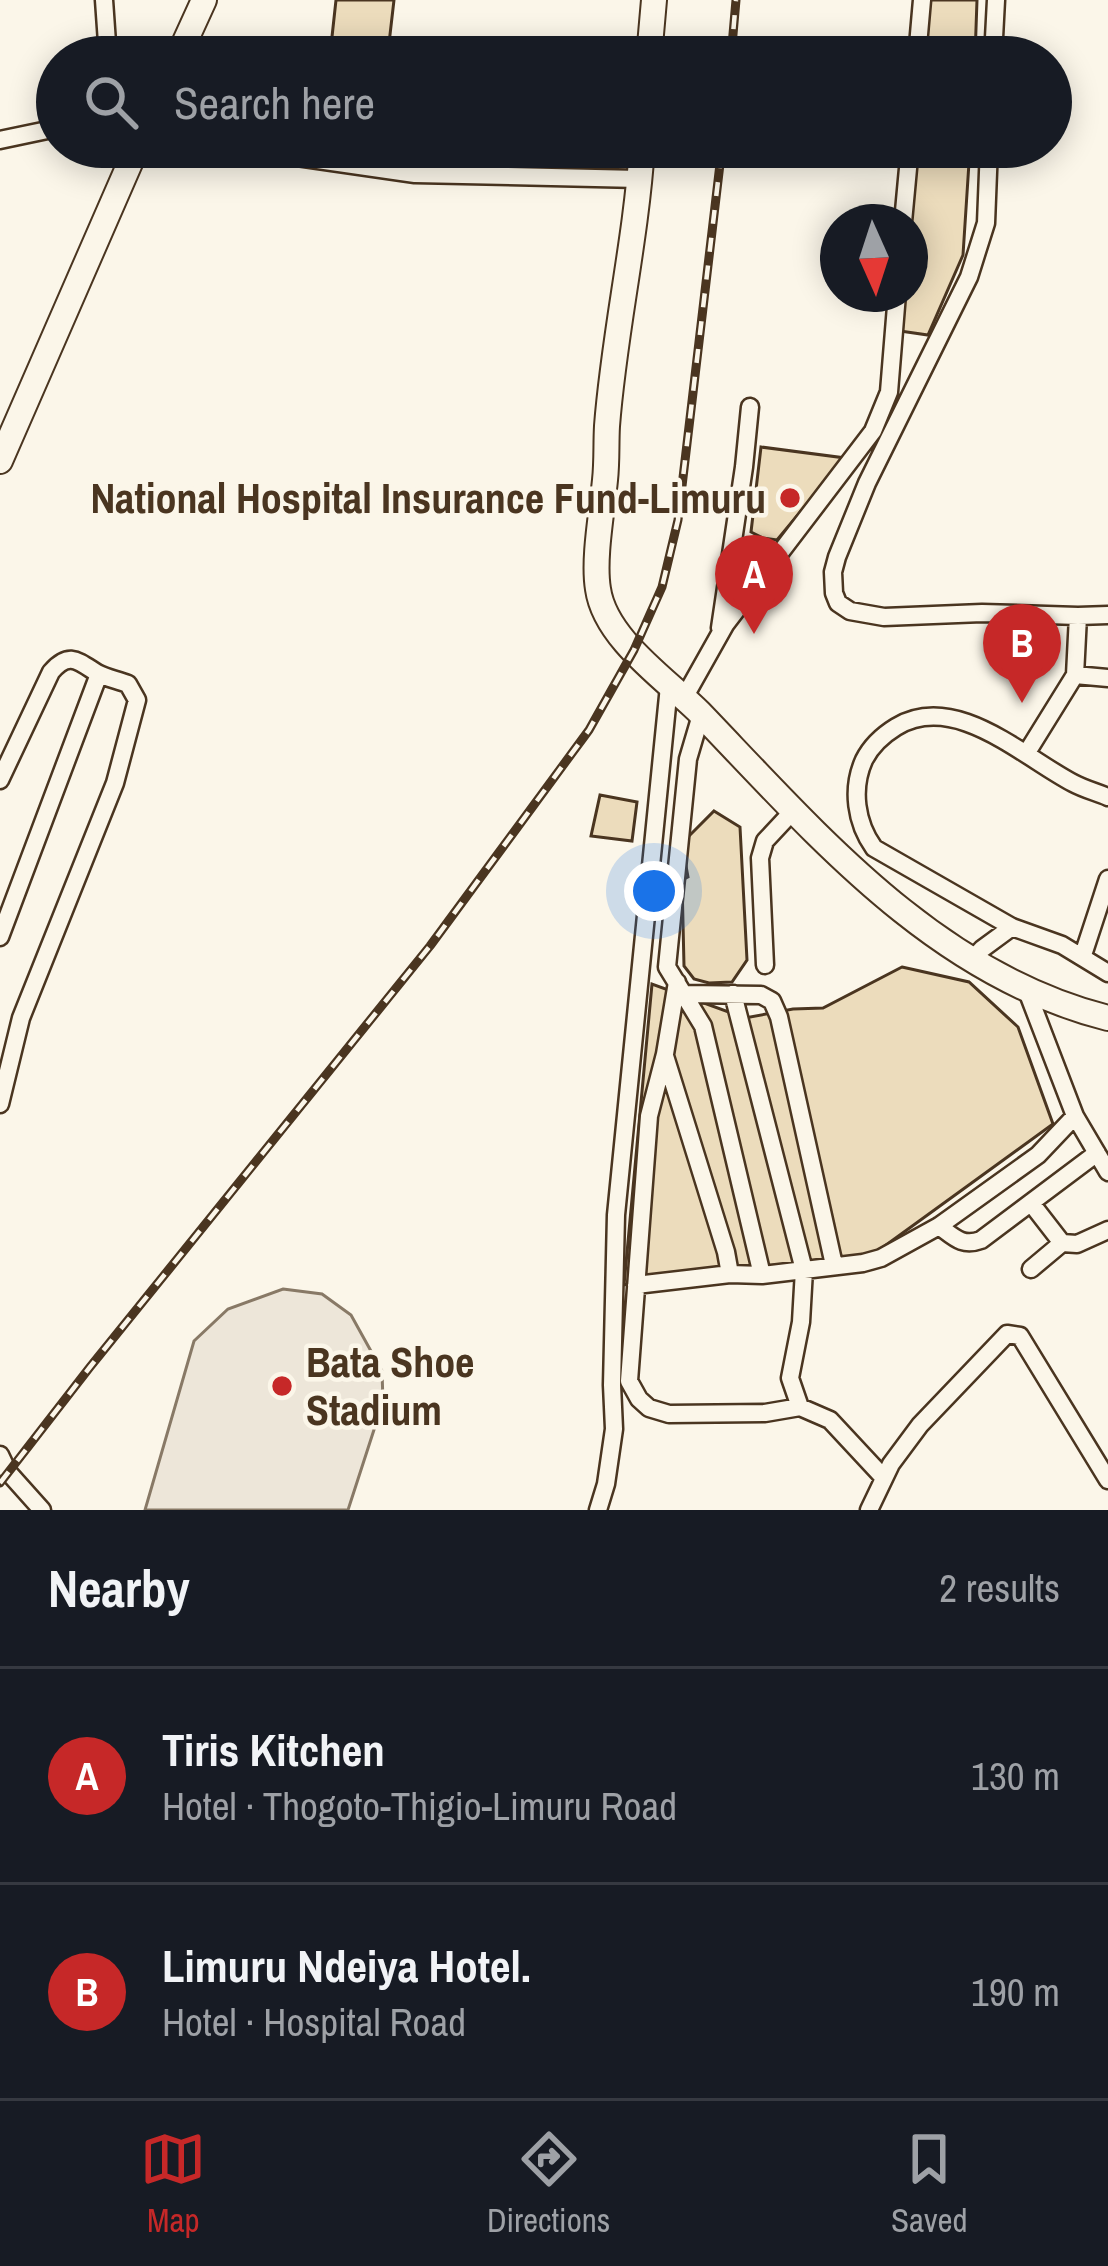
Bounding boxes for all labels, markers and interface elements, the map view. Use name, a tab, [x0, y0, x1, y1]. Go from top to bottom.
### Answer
search box	[36, 36, 1072, 168]
icon: search	[78, 69, 144, 135]
text: Search here	[174, 72, 375, 133]
north arrow	[820, 204, 928, 312]
place label: National Hospital Insurance Fund-Limuru	[90, 470, 766, 526]
marker: National Hospital Insurance Fund-Limuru	[777, 485, 803, 511]
pin: A	[715, 535, 793, 634]
pin: B	[983, 604, 1061, 703]
your location	[624, 861, 684, 921]
place label: Bata Shoe Stadium	[306, 1334, 474, 1438]
marker: Bata Shoe Stadium	[269, 1373, 295, 1399]
text: Nearby	[48, 1554, 190, 1623]
text: 2 results	[939, 1562, 1060, 1614]
text: Tiris Kitchen	[162, 1719, 385, 1780]
text: A	[75, 1750, 99, 1802]
text: 130 m	[971, 1750, 1060, 1802]
text: Hotel · Thogoto-Thigio-Limuru Road	[162, 1780, 677, 1832]
text: Limuru Ndeiya Hotel.	[162, 1935, 531, 1996]
text: B	[75, 1966, 99, 2018]
text: 190 m	[971, 1966, 1060, 2018]
text: Hotel · Hospital Road	[162, 1996, 466, 2048]
tab: Map	[140, 2126, 206, 2242]
tab: Directions	[487, 2126, 610, 2242]
tab: Saved	[891, 2126, 968, 2242]

